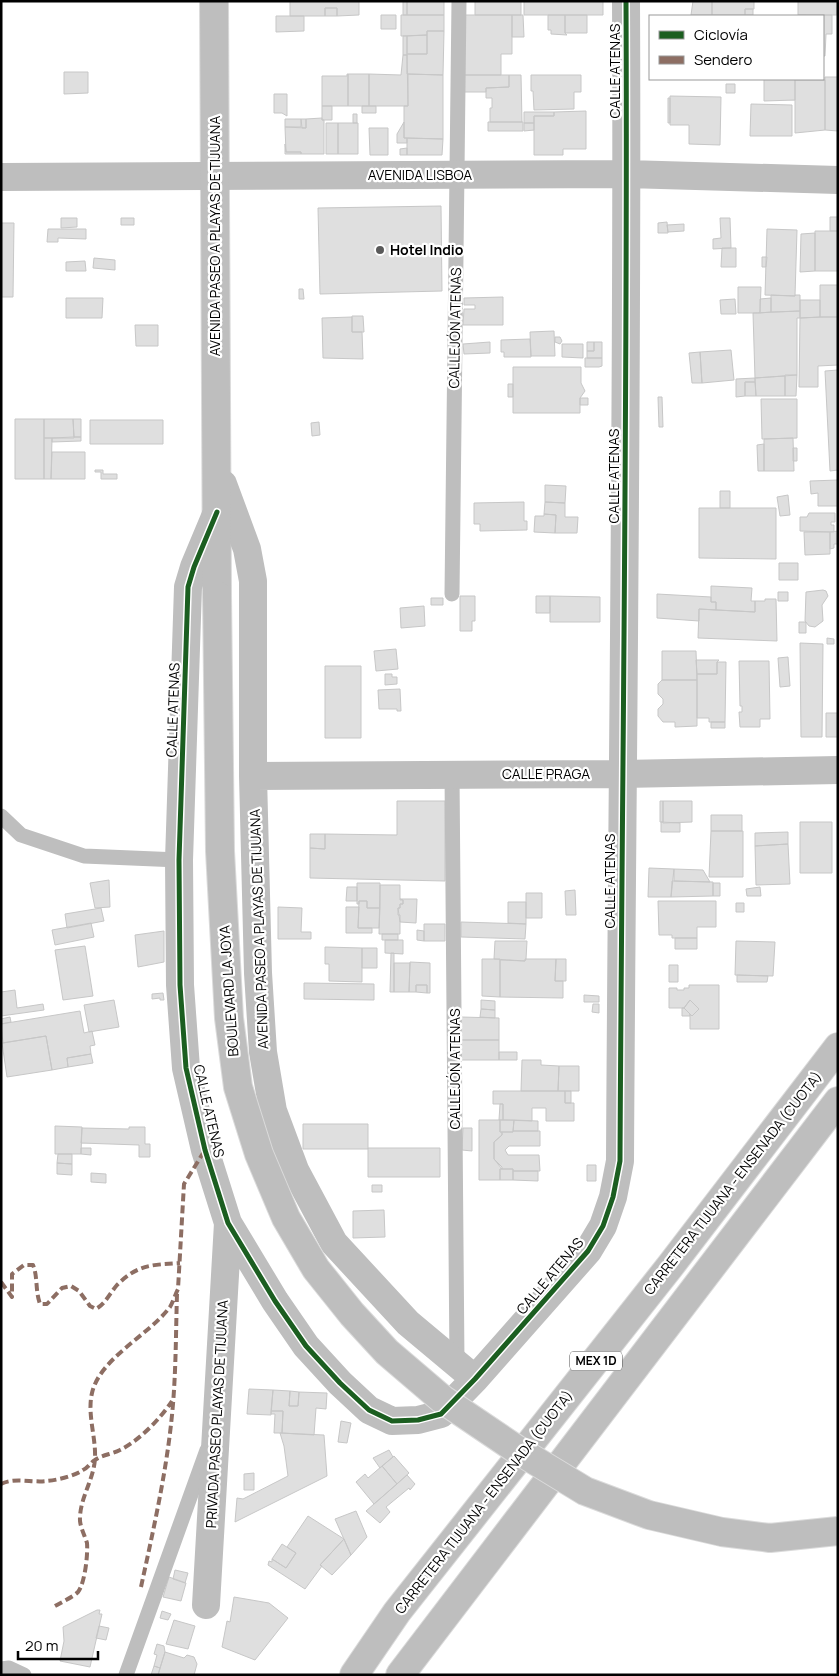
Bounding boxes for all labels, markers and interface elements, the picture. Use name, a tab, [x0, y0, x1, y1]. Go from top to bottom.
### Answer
legend	[649, 15, 824, 80]
street label: CALLE ATENAS	[605, 23, 624, 118]
text: Ciclovía	[694, 24, 748, 45]
text: Sendero	[694, 49, 753, 70]
street label: AVENIDA PASEO A PLAYAS DE TIJUANA	[205, 116, 224, 356]
street label: AVENIDA LISBOA	[368, 165, 472, 184]
place label: Hotel Indio	[390, 240, 464, 259]
marker: Hotel Indio	[374, 244, 386, 256]
street label: CALLEJÓN ATENAS	[444, 267, 465, 389]
street label: CALLE ATENAS	[604, 428, 623, 523]
street label: CALLE ATENAS	[161, 662, 184, 758]
street label: CALLE PRAGA	[502, 764, 590, 783]
street label: AVENIDA PASEO A PLAYAS DE TIJUANA	[245, 808, 272, 1050]
street label: CALLE ATENAS	[600, 833, 619, 928]
street label: BOULEVARD LA JOYA	[214, 925, 243, 1057]
street label: CALLEJÓN ATENAS	[445, 1008, 464, 1130]
street label: CALLE ATENAS	[190, 1063, 229, 1160]
street label: CARRETERA TIJUANA - ENSENADA (CUOTA)	[639, 1067, 826, 1298]
street label: CALLE ATENAS	[512, 1233, 588, 1318]
street label: PRIVADA PASEO PLAYAS DE TIJUANA	[201, 1299, 232, 1529]
road number: MEX 1D	[570, 1352, 622, 1370]
street label: CARRETERA TIJUANA - ENSENADA (CUOTA)	[390, 1386, 577, 1617]
scale bar	[18, 1628, 98, 1660]
text: 20 m	[25, 1635, 58, 1656]

